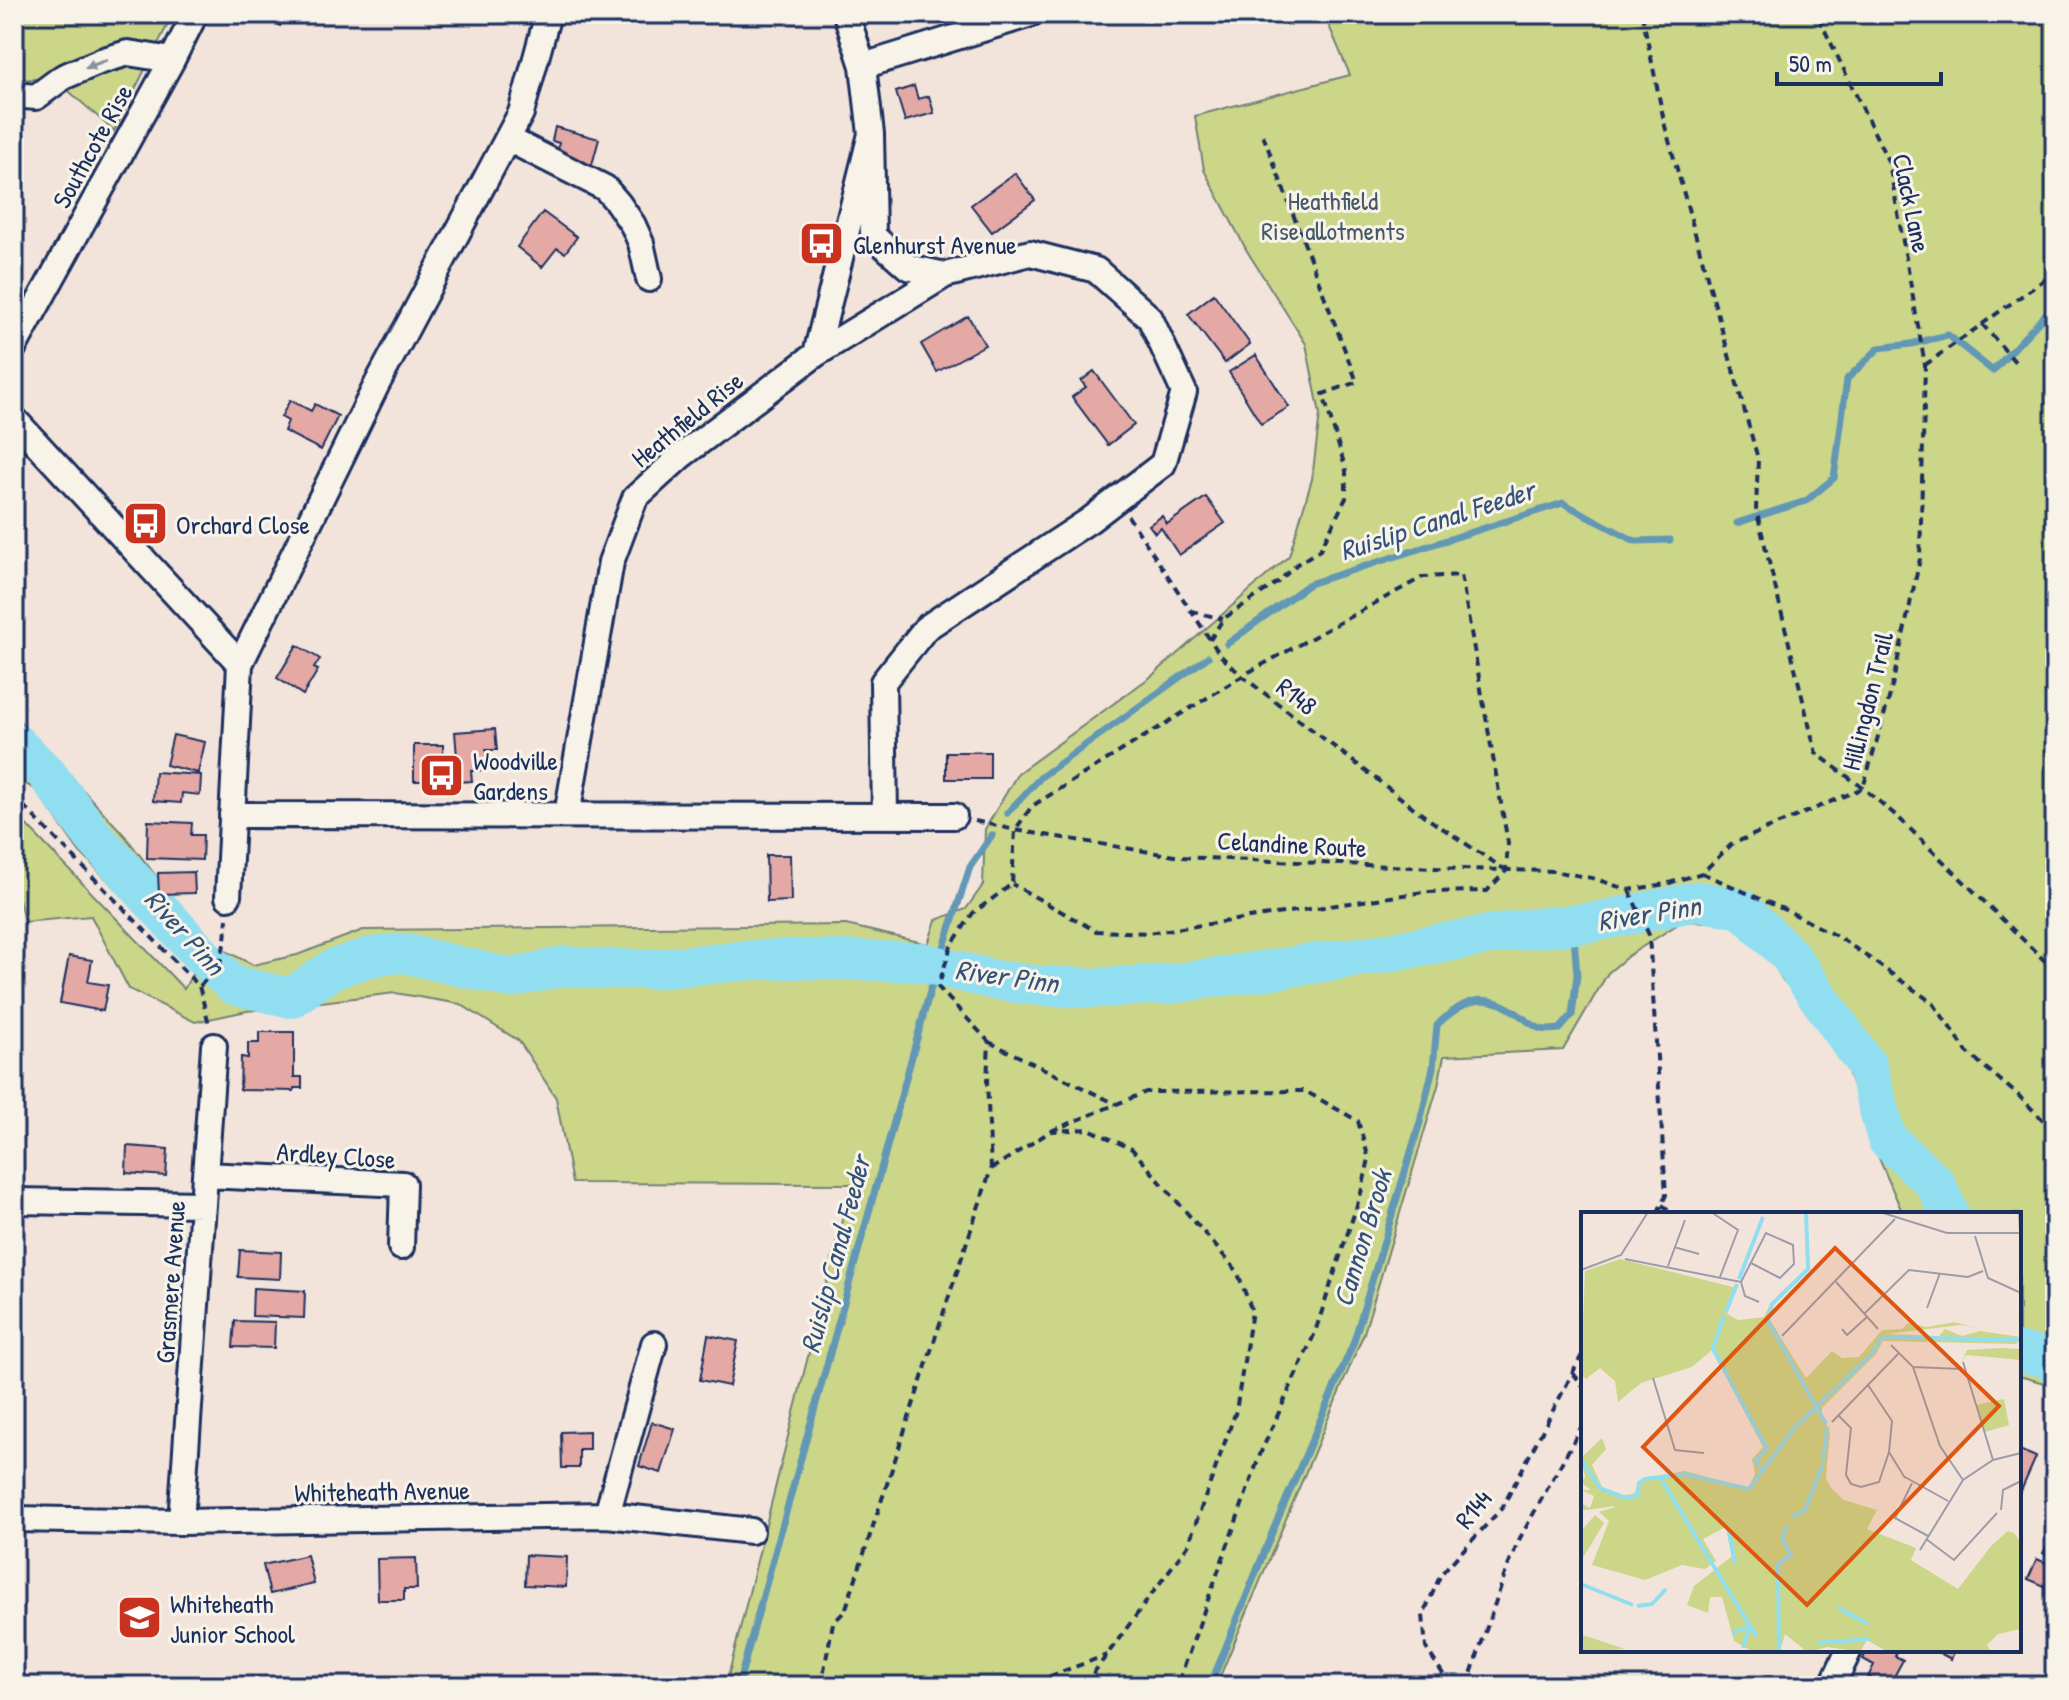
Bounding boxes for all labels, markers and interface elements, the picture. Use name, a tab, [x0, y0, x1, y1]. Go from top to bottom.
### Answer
scale bar	[1777, 36, 1941, 86]
text: 50 m	[1789, 47, 1832, 79]
one-way arrow	[84, 58, 108, 71]
street label: Southcote Rise	[44, 78, 140, 214]
street label: Clack Lane	[1884, 150, 1940, 256]
park label: Heathfield Rise allotments	[1261, 183, 1405, 248]
bus stop icon: Glenhurst Avenue	[798, 220, 846, 268]
place label: Glenhurst Avenue	[853, 227, 1017, 262]
street label: Heathfield Rise	[624, 363, 750, 475]
water label: Ruislip Canal Feeder	[1335, 470, 1542, 569]
bus stop icon: Orchard Close	[121, 500, 169, 548]
place label: Orchard Close	[176, 507, 310, 542]
street label: Hillingdon Trail	[1833, 628, 1901, 774]
street label: R148	[1270, 669, 1324, 723]
place label: Woodville Gardens	[473, 743, 558, 808]
bus stop icon: Woodville Gardens	[418, 751, 466, 799]
street label: Celandine Route	[1216, 823, 1368, 865]
water label: River Pinn	[136, 881, 235, 985]
water label: River Pinn	[1595, 886, 1705, 940]
water label: River Pinn	[953, 950, 1063, 1002]
street label: Ardley Close	[275, 1133, 397, 1177]
water label: Ruislip Canal Feeder	[790, 1148, 880, 1357]
water label: Cannon Brook	[1323, 1163, 1402, 1311]
street label: Grasmere Avenue	[147, 1199, 193, 1365]
inset map	[1581, 1212, 2021, 1652]
street label: Whiteheath Avenue	[294, 1472, 470, 1510]
street label: R144	[1447, 1482, 1499, 1536]
place label: Whiteheath Junior School	[170, 1586, 295, 1651]
school or university icon: Whiteheath Junior School	[115, 1594, 163, 1642]

